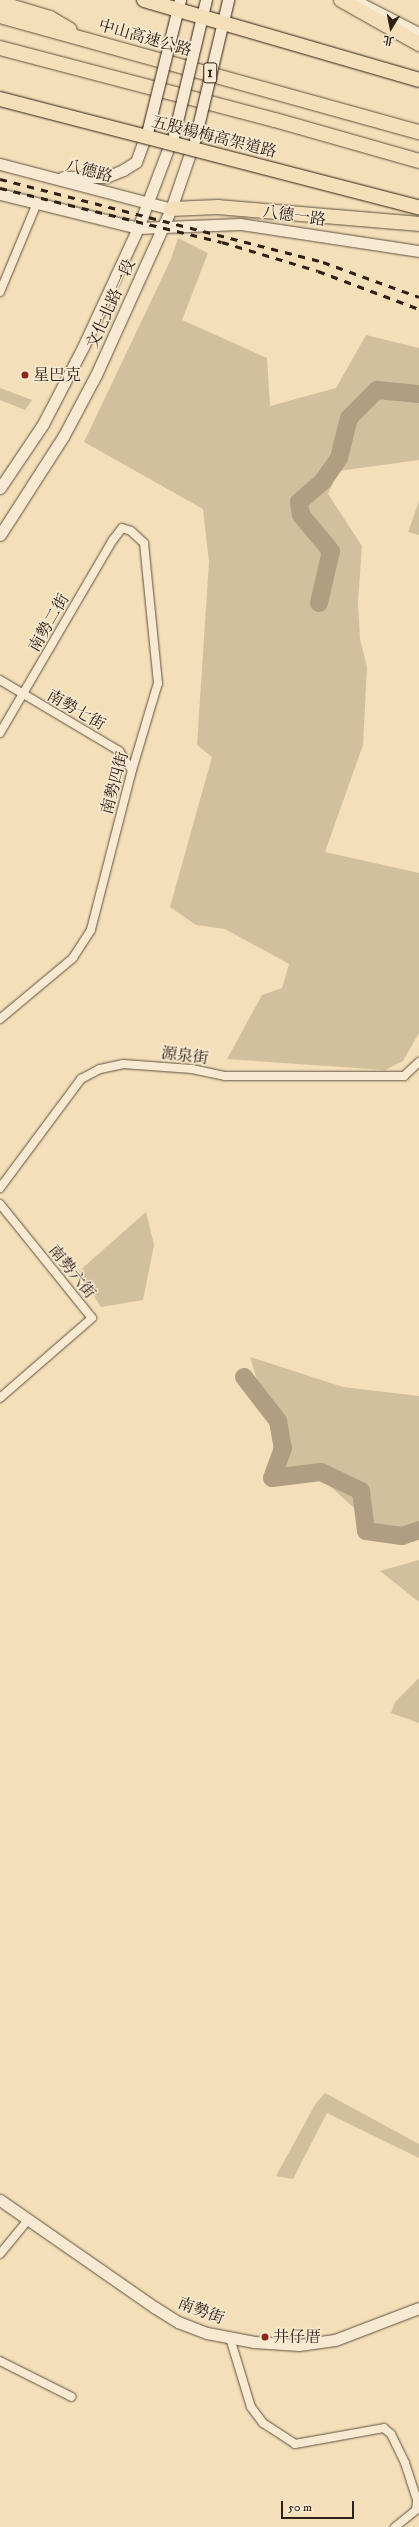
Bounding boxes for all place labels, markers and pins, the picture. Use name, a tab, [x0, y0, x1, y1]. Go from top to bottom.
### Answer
place label: 星巴克	[33, 365, 81, 385]
marker: 星巴克	[20, 370, 30, 380]
place label: 井仔厝	[273, 2327, 321, 2347]
marker: 井仔厝	[260, 2332, 270, 2342]

